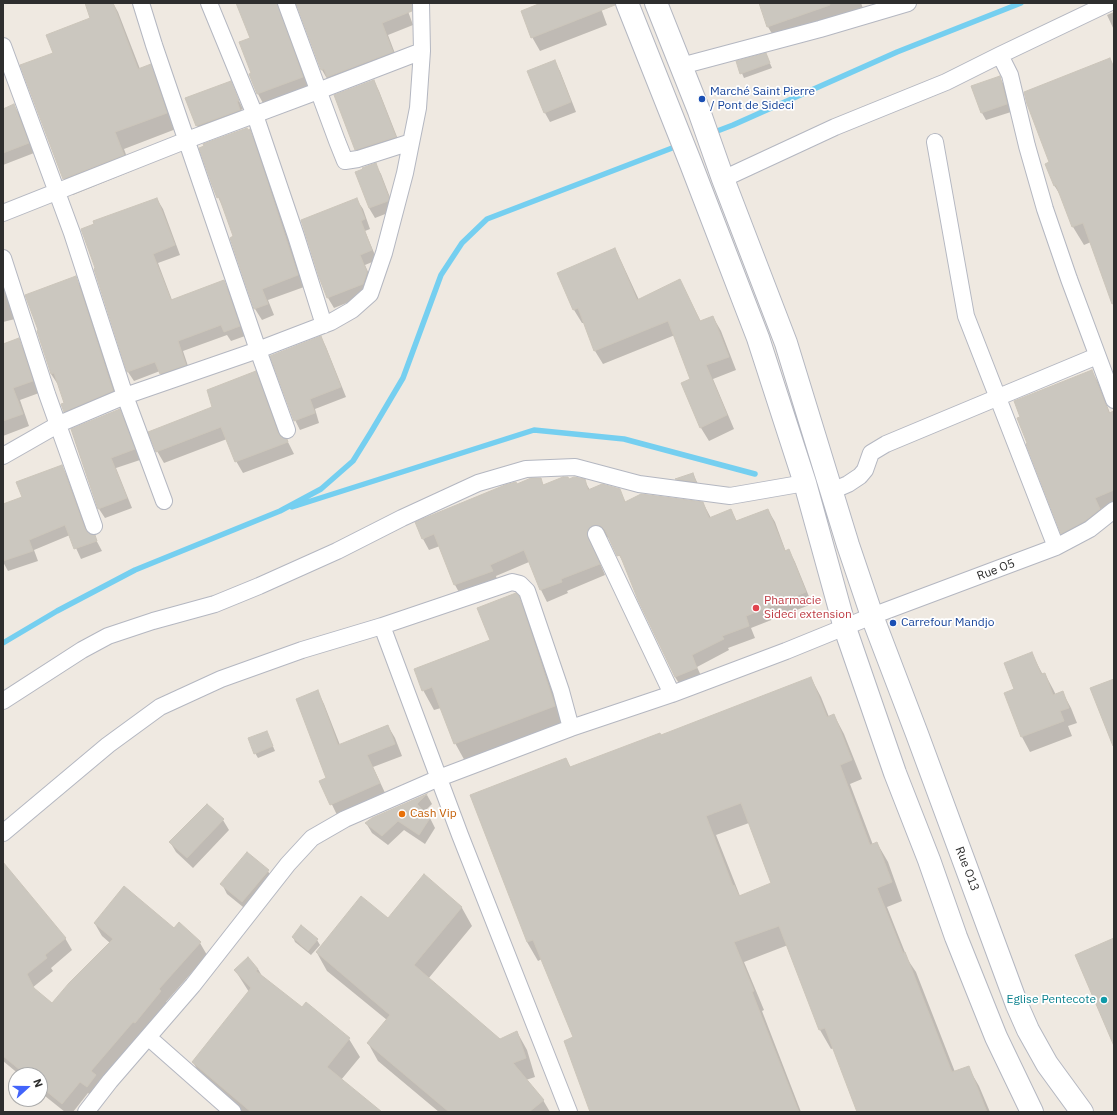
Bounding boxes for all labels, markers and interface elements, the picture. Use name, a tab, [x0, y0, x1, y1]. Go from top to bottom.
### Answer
place label: Marché Saint Pierre / Pont de Sideci	[710, 85, 815, 113]
marker: Marché Saint Pierre / Pont de Sideci	[697, 94, 707, 104]
street label: Rue O5	[975, 556, 1017, 584]
place label: Pharmacie Sideci extension	[764, 594, 852, 622]
marker: Pharmacie Sideci extension	[751, 603, 761, 613]
place label: Carrefour Mandjo	[901, 616, 994, 630]
marker: Carrefour Mandjo	[888, 618, 898, 628]
place label: Cash Vip	[410, 807, 457, 821]
marker: Cash Vip	[397, 809, 407, 819]
street label: Rue O13	[952, 845, 982, 893]
place label: Eglise Pentecote	[1007, 993, 1096, 1007]
marker: Eglise Pentecote	[1099, 995, 1109, 1005]
north arrow	[8, 1067, 48, 1107]
text: N	[30, 1077, 46, 1089]

